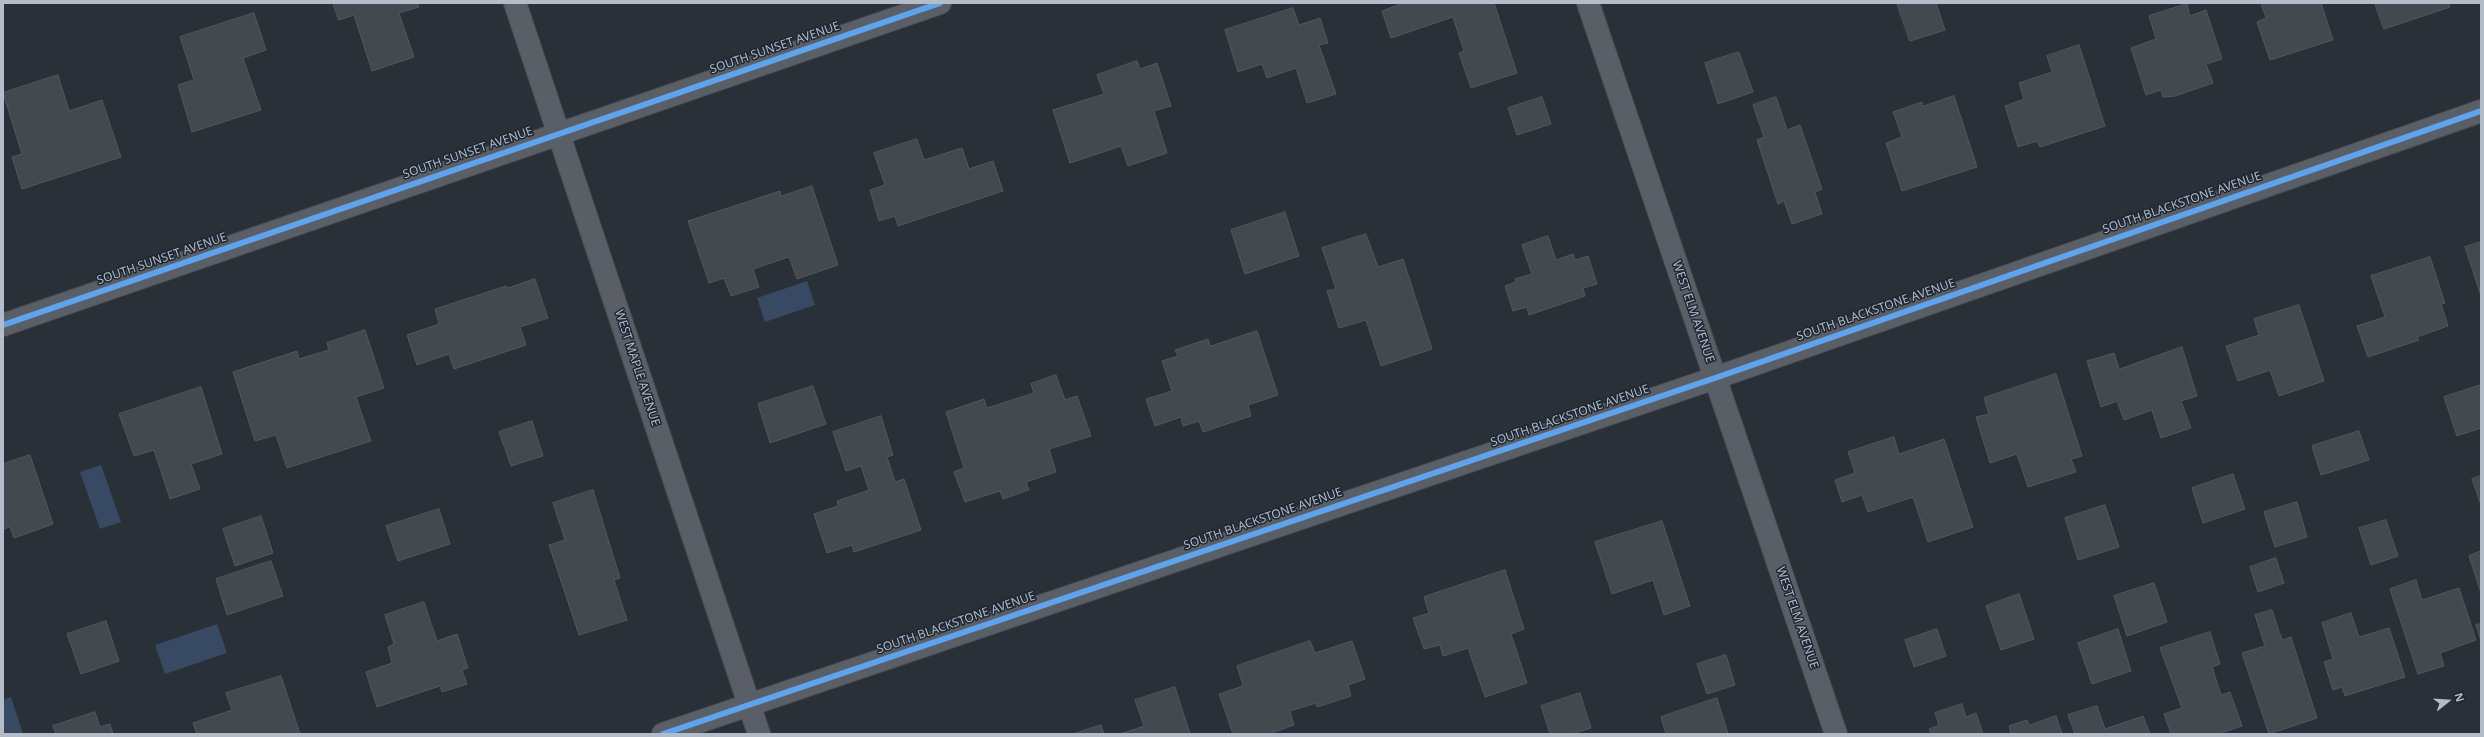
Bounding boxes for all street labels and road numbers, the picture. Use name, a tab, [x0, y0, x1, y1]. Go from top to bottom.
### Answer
street label: SOUTH SUNSET AVENUE	[708, 19, 842, 77]
street label: SOUTH SUNSET AVENUE	[401, 124, 535, 182]
street label: SOUTH BLACKSTONE AVENUE	[2101, 169, 2263, 237]
street label: SOUTH SUNSET AVENUE	[95, 230, 229, 288]
street label: WEST ELM AVENUE	[1669, 259, 1717, 365]
street label: SOUTH BLACKSTONE AVENUE	[1795, 276, 1957, 344]
street label: WEST MAPLE AVENUE	[611, 308, 663, 428]
street label: SOUTH BLACKSTONE AVENUE	[1489, 382, 1651, 450]
street label: SOUTH BLACKSTONE AVENUE	[1182, 485, 1344, 553]
street label: WEST ELM AVENUE	[1773, 565, 1821, 671]
street label: SOUTH BLACKSTONE AVENUE	[875, 589, 1037, 657]

